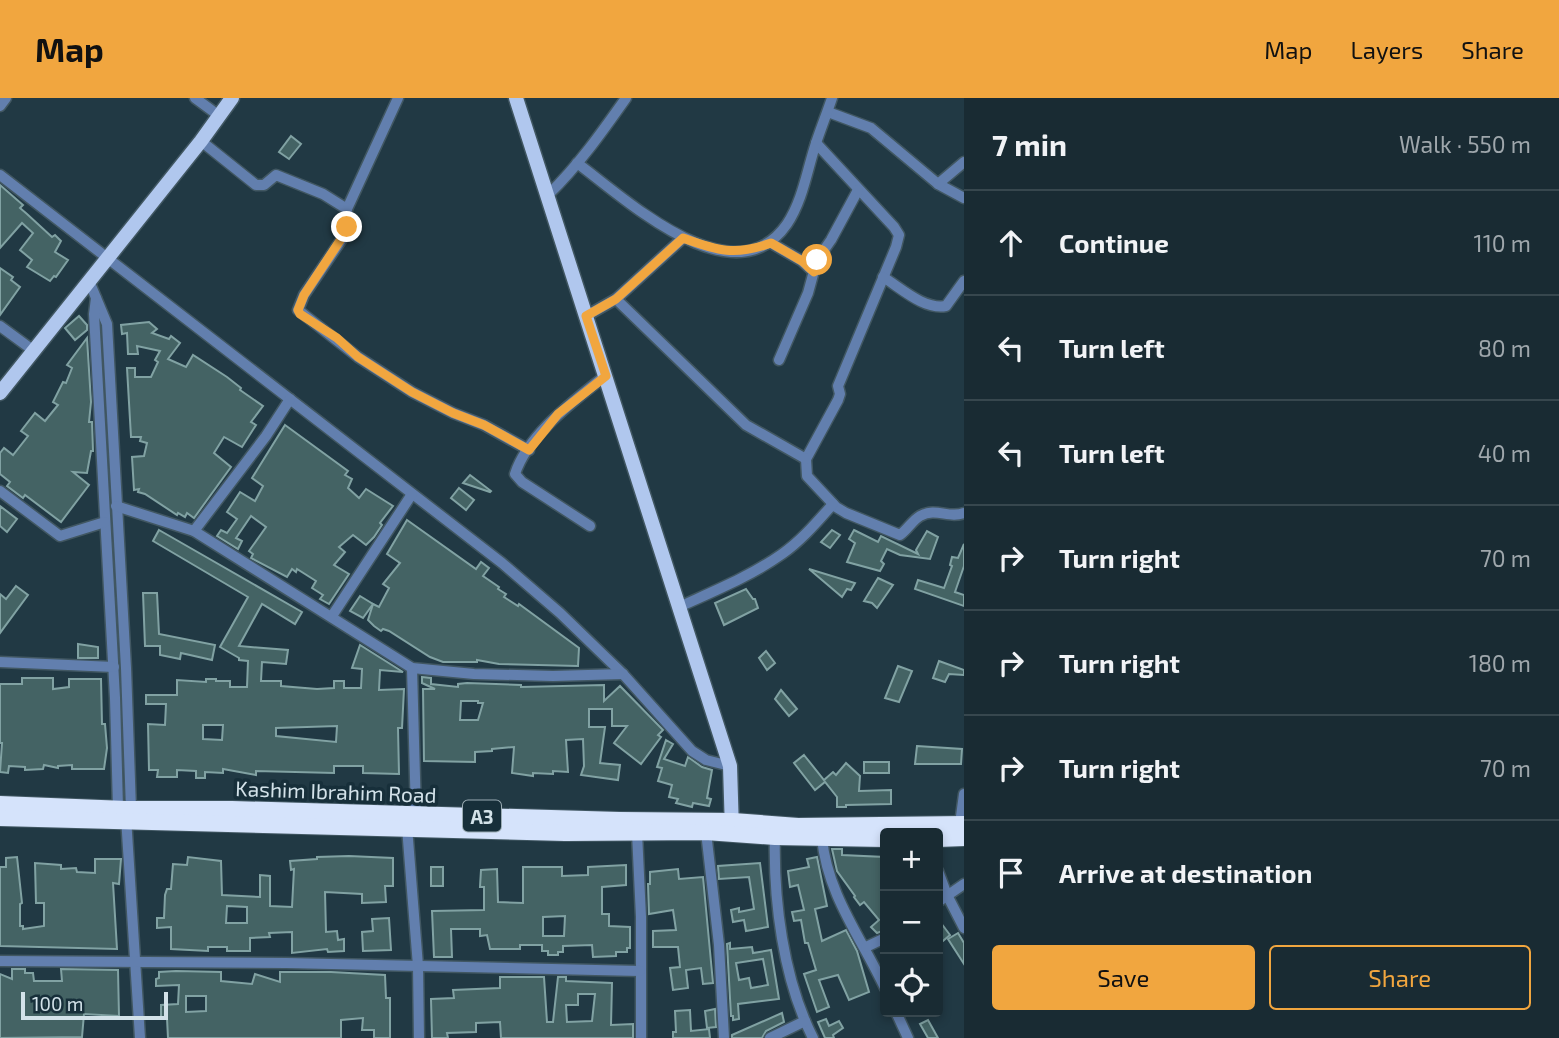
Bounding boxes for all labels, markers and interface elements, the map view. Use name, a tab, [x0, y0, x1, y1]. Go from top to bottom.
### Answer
text: Map	[35, 29, 104, 69]
text: Map	[1264, 35, 1312, 64]
text: Layers	[1350, 35, 1423, 64]
text: Share	[1461, 35, 1524, 64]
text: 7 min	[992, 126, 1067, 162]
text: Walk · 550 m	[1399, 130, 1531, 158]
route end	[331, 211, 362, 242]
icon: ahead	[992, 224, 1030, 262]
text: Continue	[1059, 227, 1169, 258]
text: 110 m	[1474, 229, 1531, 257]
route start	[801, 244, 832, 275]
icon: left	[992, 329, 1030, 367]
text: Turn left	[1059, 332, 1165, 363]
text: 80 m	[1478, 334, 1531, 362]
icon: left	[992, 434, 1030, 472]
text: Turn left	[1059, 437, 1165, 468]
text: 40 m	[1478, 439, 1531, 467]
icon: right	[992, 539, 1030, 577]
text: Turn right	[1059, 542, 1180, 573]
text: 70 m	[1480, 544, 1531, 572]
icon: right	[992, 644, 1030, 682]
text: Turn right	[1059, 647, 1180, 678]
text: 180 m	[1469, 649, 1531, 677]
icon: right	[992, 749, 1030, 787]
text: Turn right	[1059, 752, 1180, 783]
text: 70 m	[1480, 754, 1531, 782]
street label: Kashim Ibrahim Road	[235, 775, 437, 807]
road number: A3	[463, 800, 501, 832]
map controls	[880, 828, 943, 1017]
button: +	[880, 828, 943, 891]
icon: arrive	[992, 854, 1030, 892]
text: Arrive at destination	[1059, 857, 1312, 888]
button: −	[880, 891, 943, 954]
button: Save	[992, 945, 1255, 1010]
button: Share	[1269, 945, 1531, 1010]
button: locate	[880, 954, 943, 1017]
scale bar	[21, 989, 168, 1021]
text: 100 m	[32, 992, 83, 1015]

